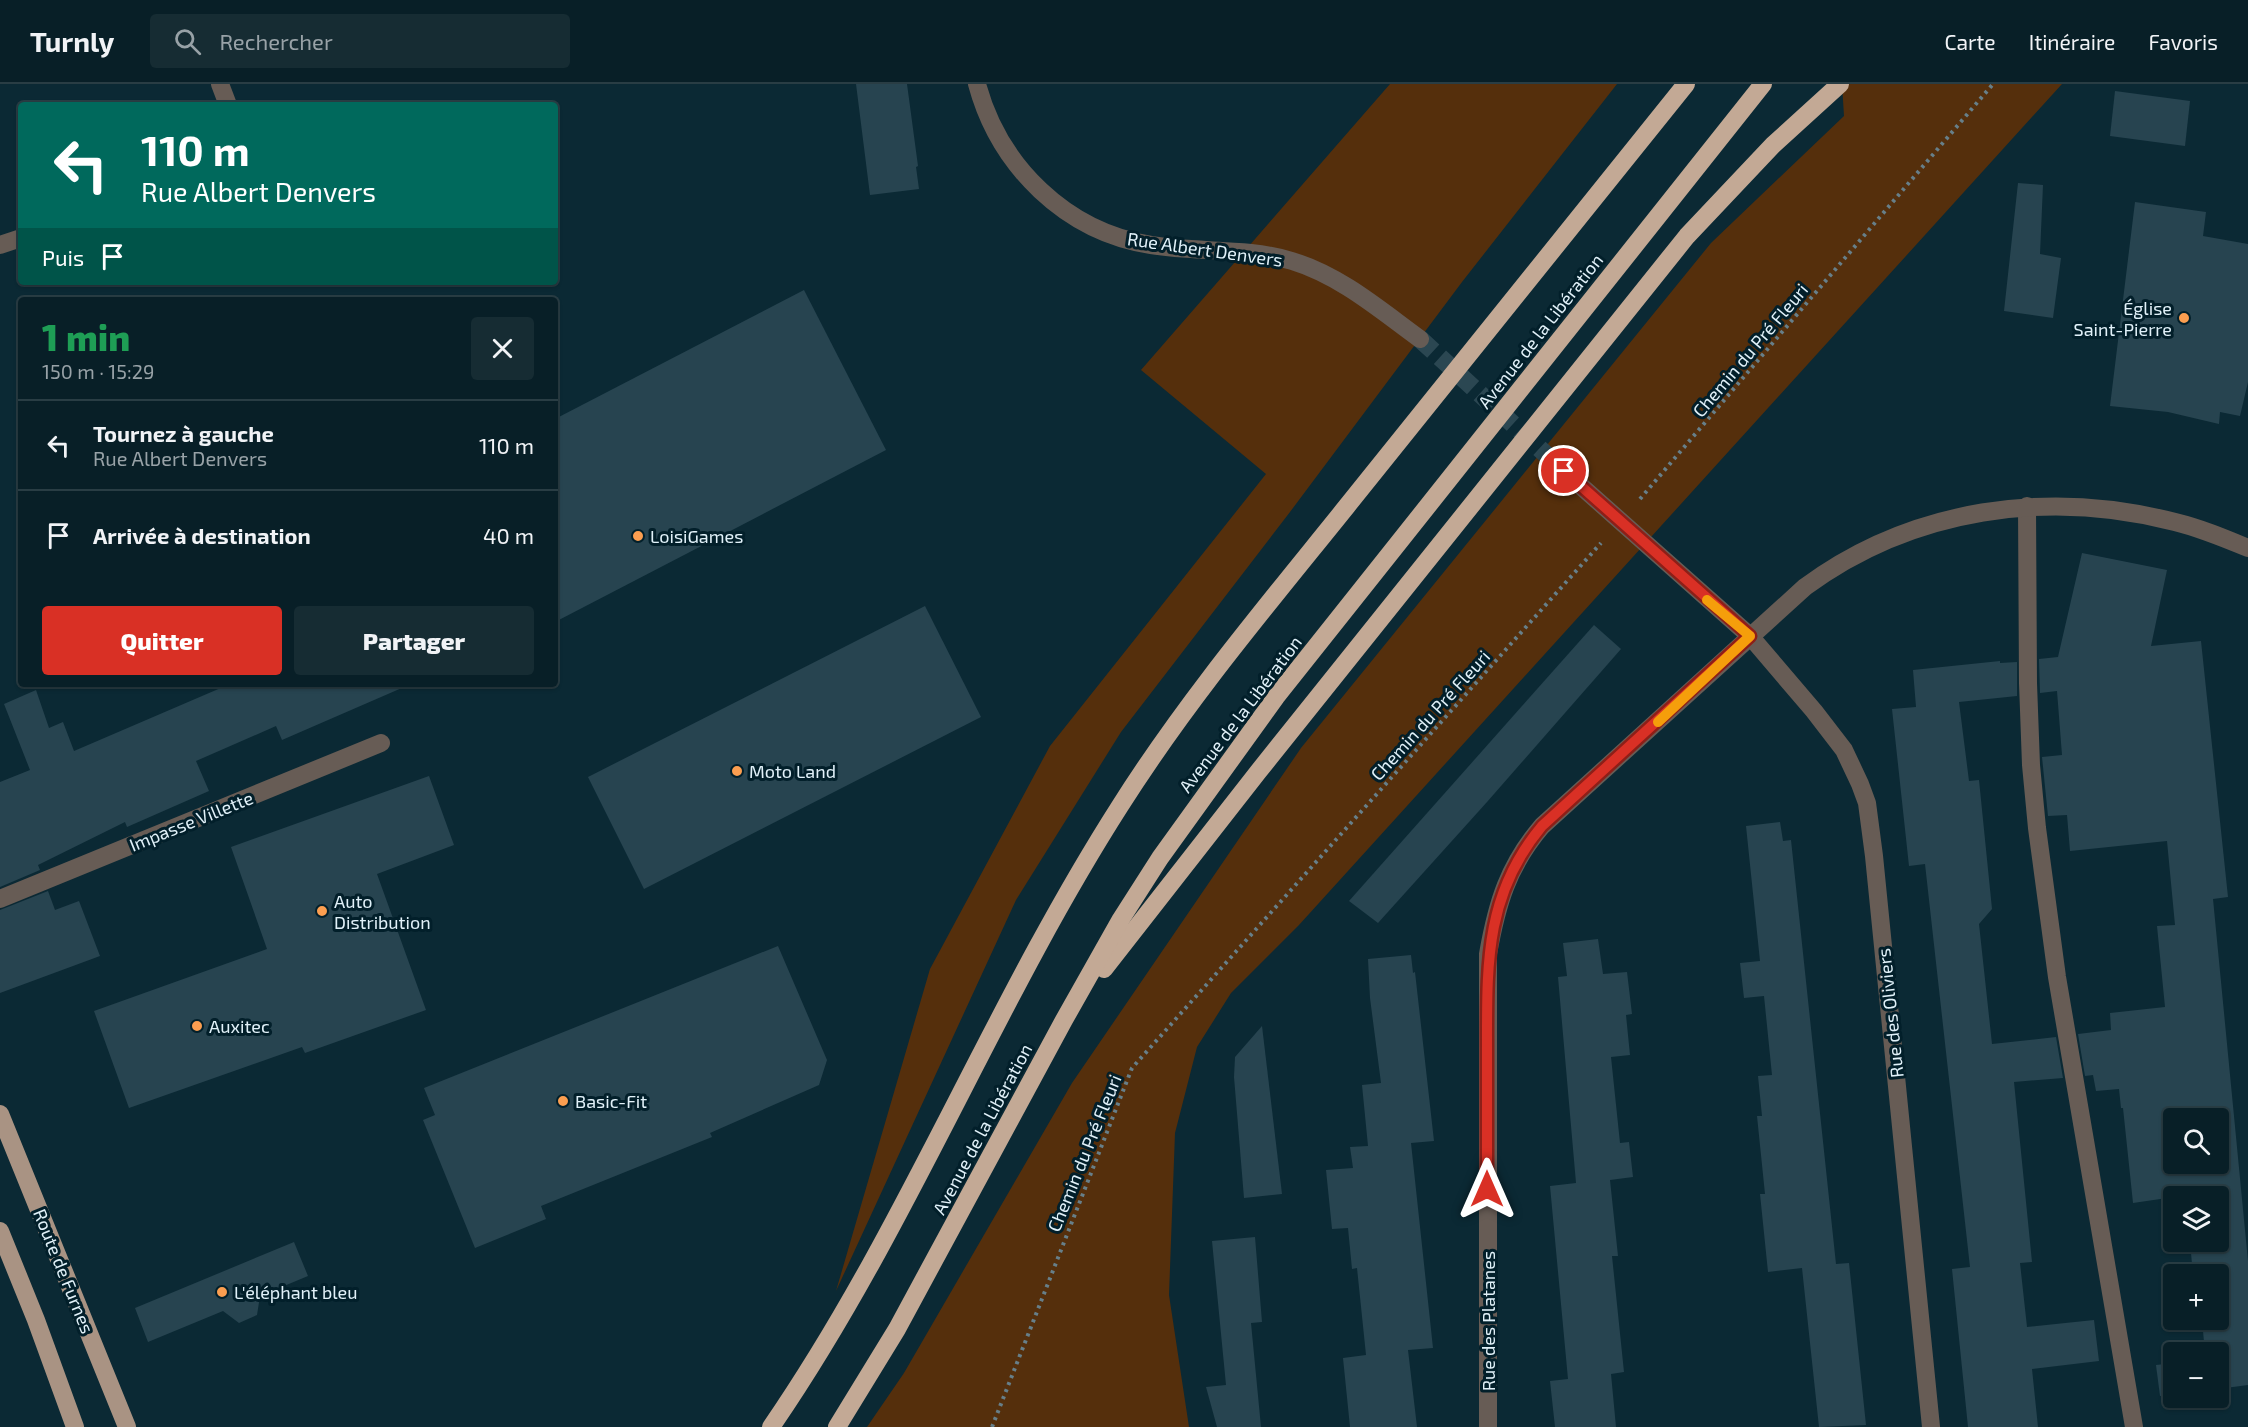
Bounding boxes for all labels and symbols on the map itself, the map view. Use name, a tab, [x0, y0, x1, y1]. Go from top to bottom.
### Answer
street label: Rue Albert Denvers	[1126, 227, 1284, 271]
street label: Avenue de la Libération	[1473, 249, 1607, 413]
street label: Chemin du Pré Fleuri	[1688, 279, 1812, 421]
place label: Église Saint-Pierre	[2074, 297, 2172, 340]
marker: Église Saint-Pierre	[2177, 311, 2191, 325]
pin	[1538, 445, 1589, 496]
place label: LoisiGames	[650, 525, 743, 547]
marker: LoisiGames	[631, 529, 645, 543]
street label: Avenue de la Libération	[1174, 631, 1306, 797]
street label: Chemin du Pré Fleuri	[1366, 645, 1494, 785]
place label: Moto Land	[749, 760, 836, 782]
marker: Moto Land	[730, 764, 744, 778]
street label: Impasse Villette	[126, 786, 256, 856]
place label: Auto Distribution	[334, 890, 431, 933]
marker: Auto Distribution	[315, 904, 329, 918]
street label: Rue des Oliviers	[1872, 947, 1908, 1079]
place label: Auxitec	[209, 1015, 270, 1037]
marker: Auxitec	[190, 1019, 204, 1033]
street label: Avenue de la Libération	[928, 1040, 1036, 1218]
street label: Chemin du Pré Fleuri	[1042, 1071, 1126, 1235]
place label: Basic-Fit	[575, 1090, 647, 1112]
marker: Basic-Fit	[556, 1094, 570, 1108]
position arrow	[1455, 1157, 1519, 1221]
street label: Route de Furnes	[29, 1206, 99, 1336]
street label: Rue des Platanes	[1477, 1251, 1499, 1391]
place label: L'éléphant bleu	[234, 1281, 357, 1303]
marker: L'éléphant bleu	[215, 1285, 229, 1299]

